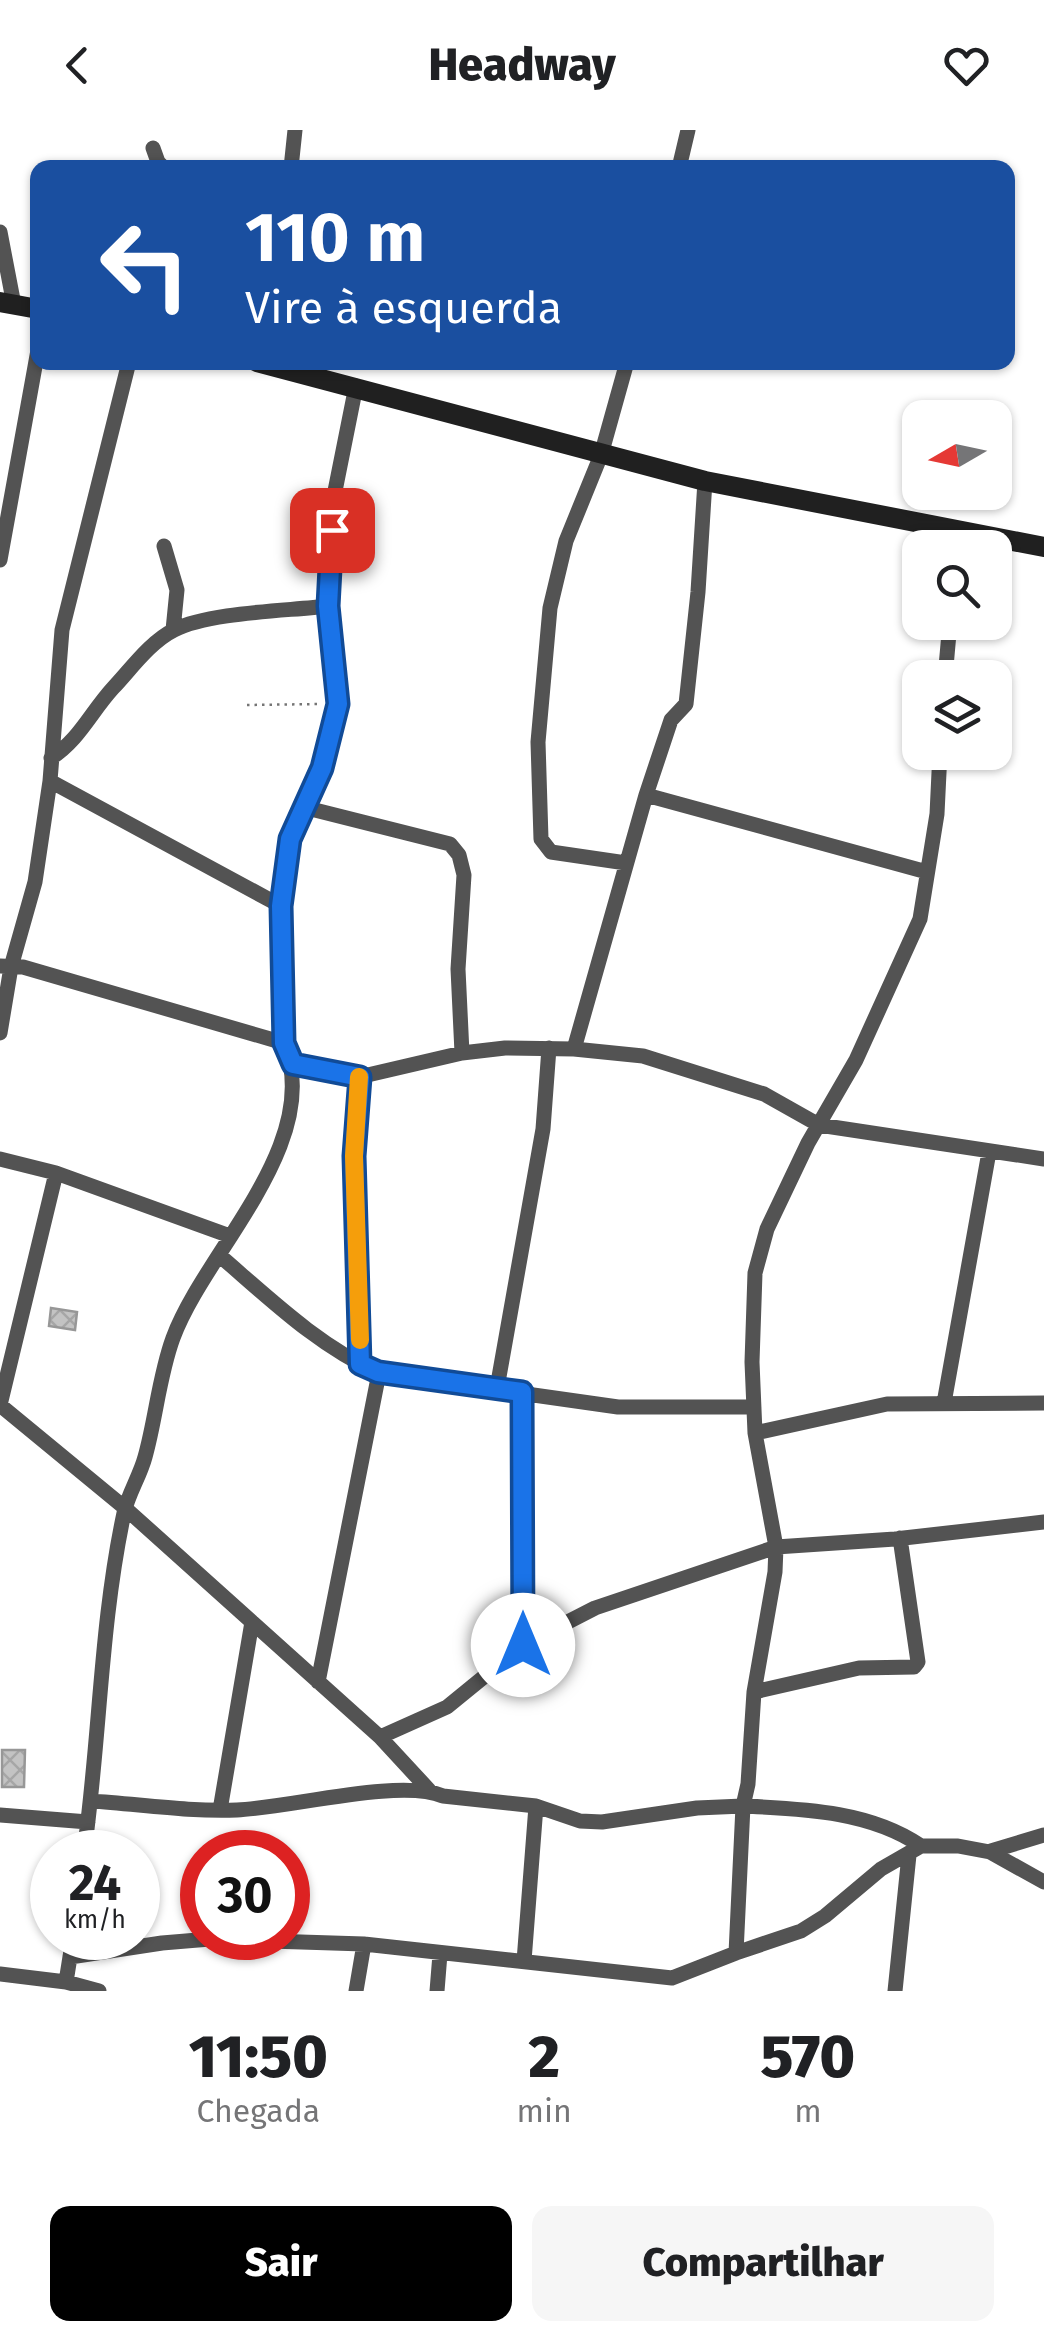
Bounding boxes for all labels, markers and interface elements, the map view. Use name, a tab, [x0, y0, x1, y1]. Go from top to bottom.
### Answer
icon: back	[50, 38, 105, 93]
text: Headway	[428, 38, 616, 92]
icon: heart	[939, 38, 994, 93]
text: 110 m	[245, 196, 425, 280]
icon: left	[80, 200, 210, 330]
text: Vire à esquerda	[245, 281, 562, 335]
north arrow	[902, 400, 1012, 510]
map controls	[902, 400, 1012, 770]
pin	[290, 488, 375, 573]
icon: arrive	[305, 503, 360, 558]
button: search	[902, 530, 1012, 640]
button: layers	[902, 660, 1012, 770]
position arrow	[471, 1593, 575, 1697]
speed limit sign: 30	[180, 1830, 310, 1960]
text: 24	[69, 1853, 121, 1913]
text: km/h	[64, 1905, 126, 1935]
text: 11:50	[189, 2021, 328, 2093]
text: 2	[529, 2021, 560, 2093]
text: 570	[761, 2021, 855, 2093]
text: Chegada	[196, 2092, 320, 2130]
text: min	[517, 2092, 572, 2130]
text: m	[794, 2092, 822, 2130]
button: Sair	[50, 2206, 512, 2321]
button: Compartilhar	[532, 2206, 994, 2321]

